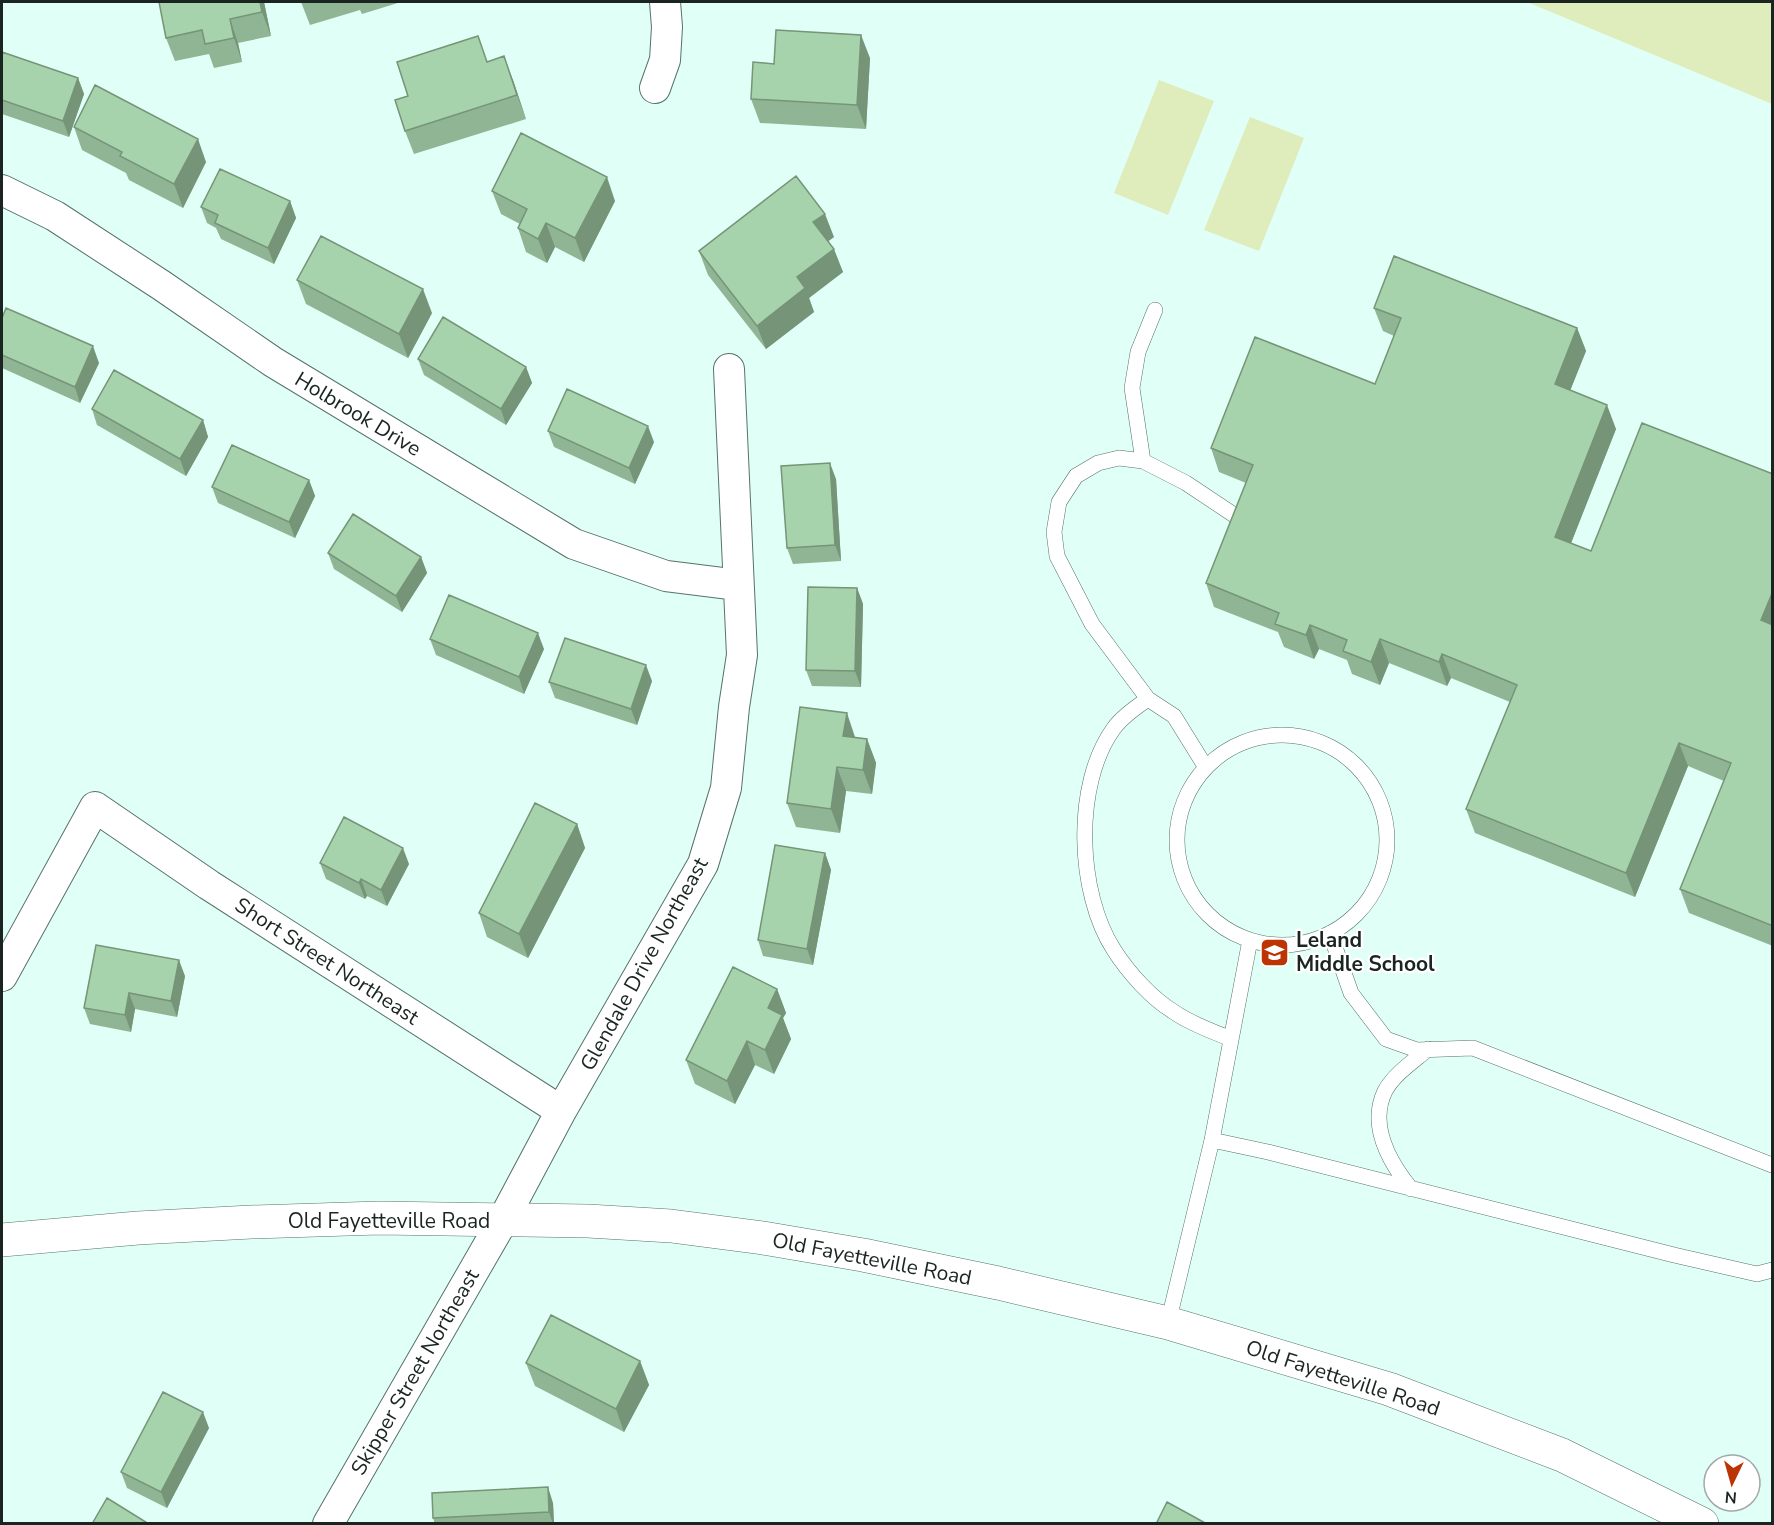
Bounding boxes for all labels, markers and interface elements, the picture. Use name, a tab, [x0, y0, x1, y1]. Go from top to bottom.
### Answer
street label: Holbrook Drive	[290, 365, 426, 463]
street label: Glendale Drive Northeast	[574, 852, 715, 1076]
street label: Short Street Northeast	[230, 891, 425, 1031]
place label: Leland Middle School	[1296, 926, 1435, 978]
school or university icon: Leland Middle School	[1259, 936, 1291, 968]
street label: Old Fayetteville Road	[288, 1207, 490, 1235]
street label: Old Fayetteville Road	[770, 1226, 974, 1292]
street label: Skipper Street Northeast	[344, 1263, 486, 1480]
street label: Old Fayetteville Road	[1242, 1333, 1444, 1423]
north arrow	[1702, 1453, 1762, 1513]
text: N	[1724, 1485, 1738, 1508]

